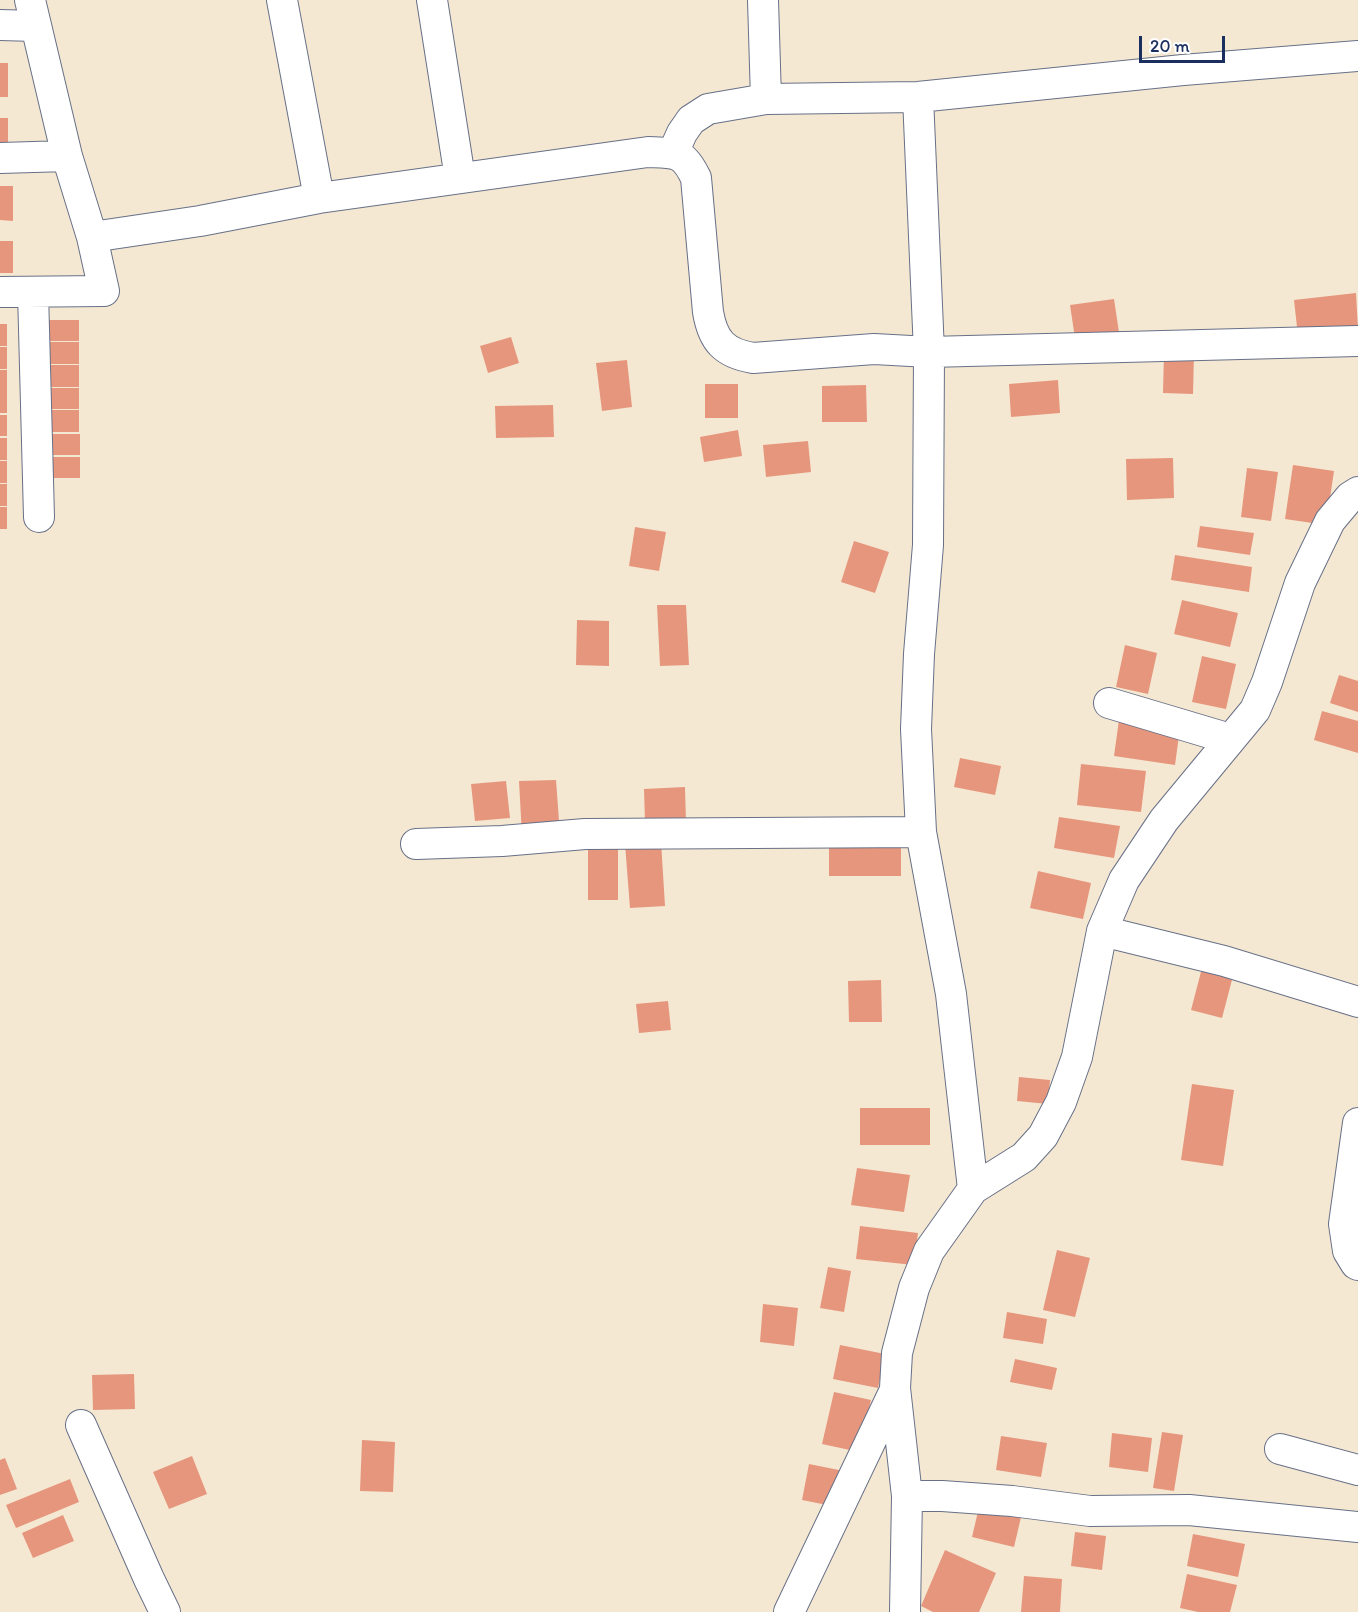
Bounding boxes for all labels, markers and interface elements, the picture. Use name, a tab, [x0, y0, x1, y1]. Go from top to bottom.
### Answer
scale bar	[1142, 24, 1228, 62]
text: 20 m	[1150, 35, 1190, 57]

